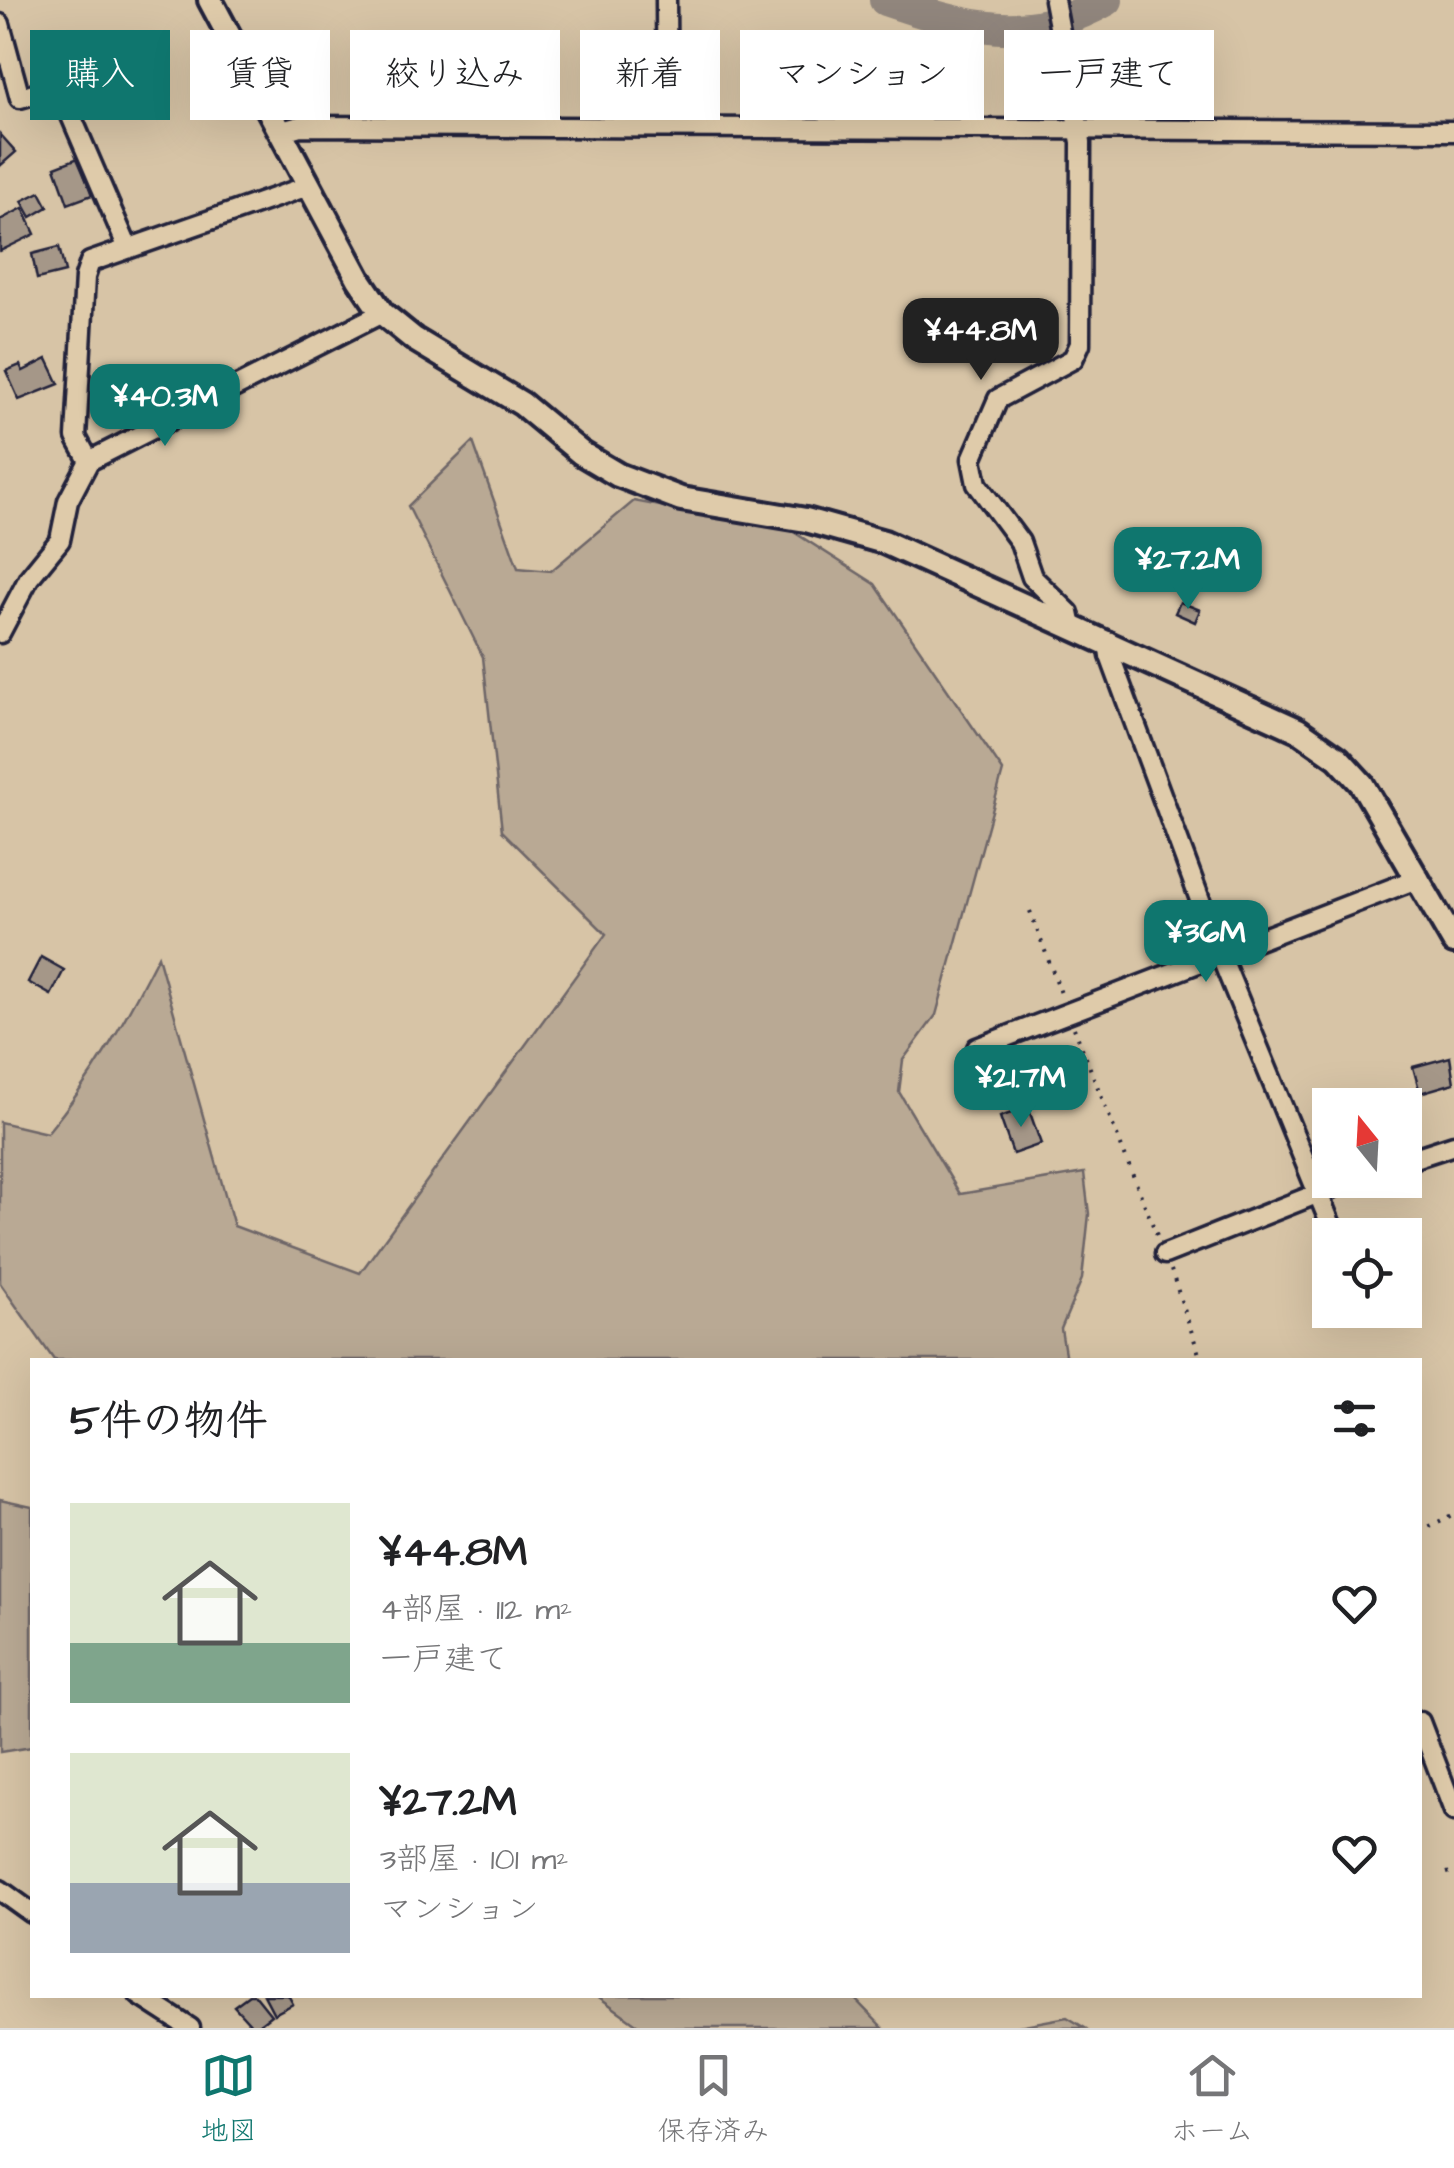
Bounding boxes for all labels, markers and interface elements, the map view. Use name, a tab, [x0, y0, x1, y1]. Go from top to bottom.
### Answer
chip: 購入	[30, 30, 170, 120]
chip: 賃貸	[190, 30, 330, 120]
chip: 絞り込み	[350, 30, 560, 120]
chip: 新着	[580, 30, 720, 120]
chip: マンション	[740, 30, 984, 120]
chip: 一戸建て	[1004, 30, 1214, 120]
pin: ¥44.8M	[900, 298, 1062, 383]
text: ¥44.8M	[925, 308, 1037, 353]
pin: ¥40.3M	[84, 364, 246, 449]
text: ¥40.3M	[112, 374, 218, 419]
pin: ¥27.2M	[1107, 527, 1269, 612]
text: ¥27.2M	[1136, 537, 1240, 582]
pin: ¥36M	[1147, 900, 1265, 985]
text: ¥36M	[1166, 910, 1246, 955]
pin: ¥21.7M	[940, 1045, 1102, 1130]
text: ¥21.7M	[976, 1055, 1066, 1100]
north arrow	[1312, 1088, 1422, 1198]
map controls	[1312, 1088, 1422, 1328]
button: locate	[1312, 1218, 1422, 1328]
icon: filters	[1327, 1391, 1382, 1446]
text: 5件の物件	[70, 1393, 268, 1451]
text: ¥44.8M	[380, 1524, 528, 1582]
icon: home	[150, 1543, 270, 1663]
icon: heart	[1327, 1576, 1382, 1631]
text: 4部屋 · 112 m²	[380, 1587, 572, 1632]
text: 一戸建て	[380, 1637, 508, 1682]
text: ¥27.2M	[380, 1774, 517, 1832]
icon: home	[150, 1793, 270, 1913]
icon: heart	[1327, 1826, 1382, 1881]
text: 3部屋 · 101 m²	[380, 1837, 569, 1882]
text: マンション	[380, 1887, 539, 1932]
tab: 地図	[201, 2048, 257, 2151]
tab: 保存済み	[658, 2048, 770, 2151]
tab: ホーム	[1171, 2048, 1253, 2151]

